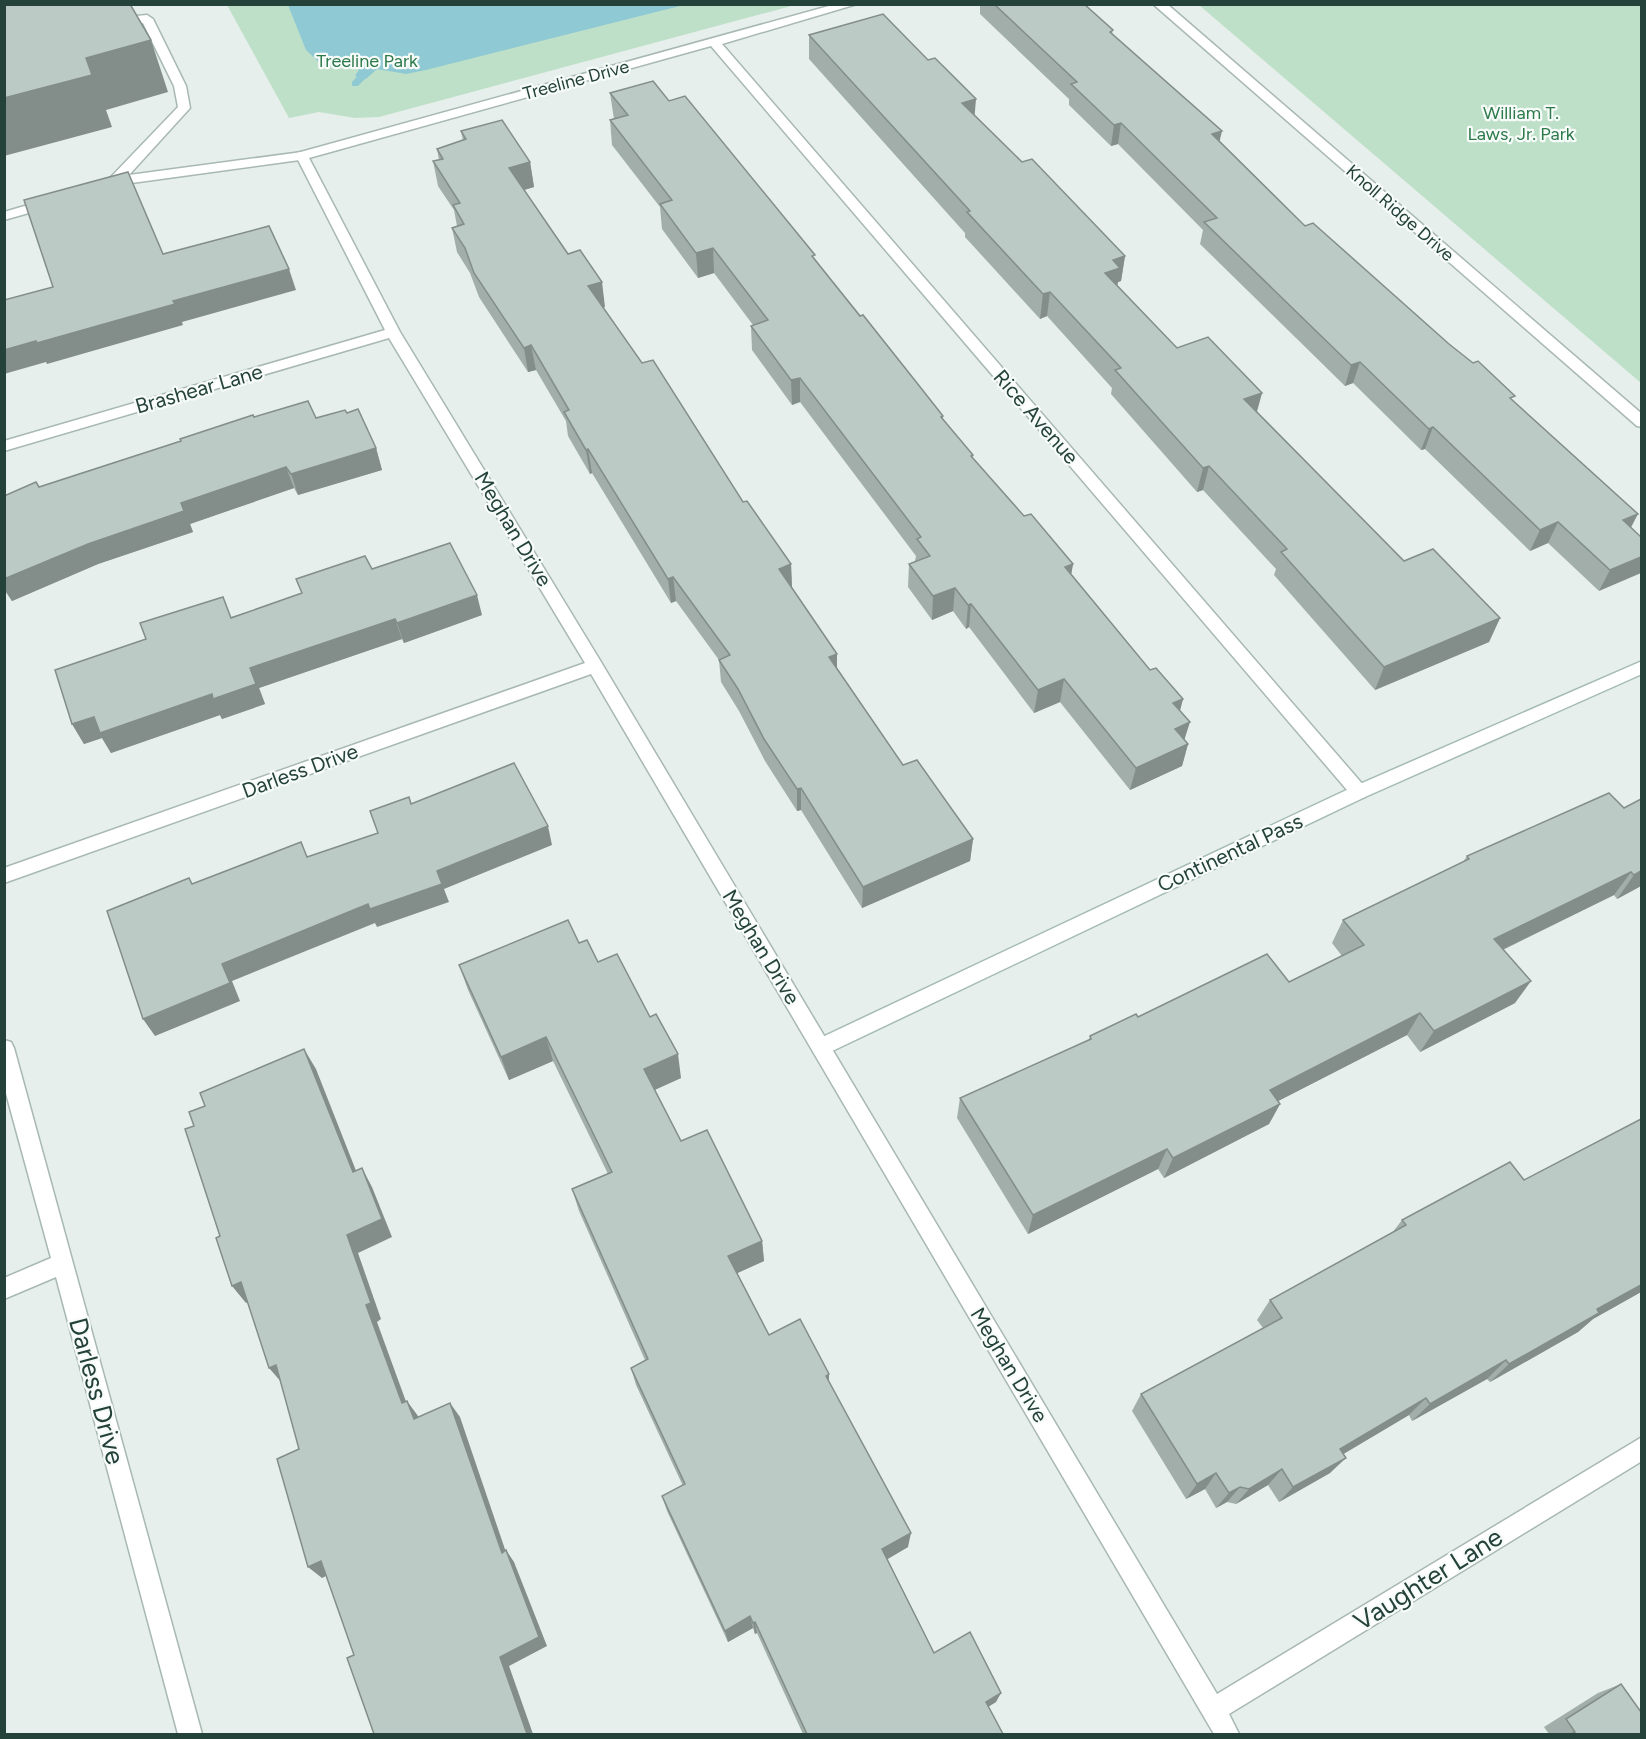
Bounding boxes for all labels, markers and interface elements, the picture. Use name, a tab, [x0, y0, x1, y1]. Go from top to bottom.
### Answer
park label: Treeline Park	[316, 50, 418, 72]
street label: Treeline Drive	[521, 55, 632, 105]
park label: William T. Laws, Jr. Park	[1467, 102, 1575, 145]
street label: Knoll Ridge Drive	[1341, 160, 1459, 266]
street label: Brashear Lane	[132, 358, 265, 419]
street label: Rice Avenue	[989, 364, 1084, 469]
street label: Meghan Drive	[469, 467, 557, 591]
street label: Darless Drive	[238, 738, 361, 803]
street label: Continental Pass	[1153, 808, 1306, 897]
street label: Meghan Drive	[717, 885, 805, 1009]
street label: Meghan Drive	[965, 1303, 1053, 1427]
street label: Darless Drive	[62, 1314, 132, 1468]
street label: Vaughter Lane	[1348, 1521, 1508, 1637]

